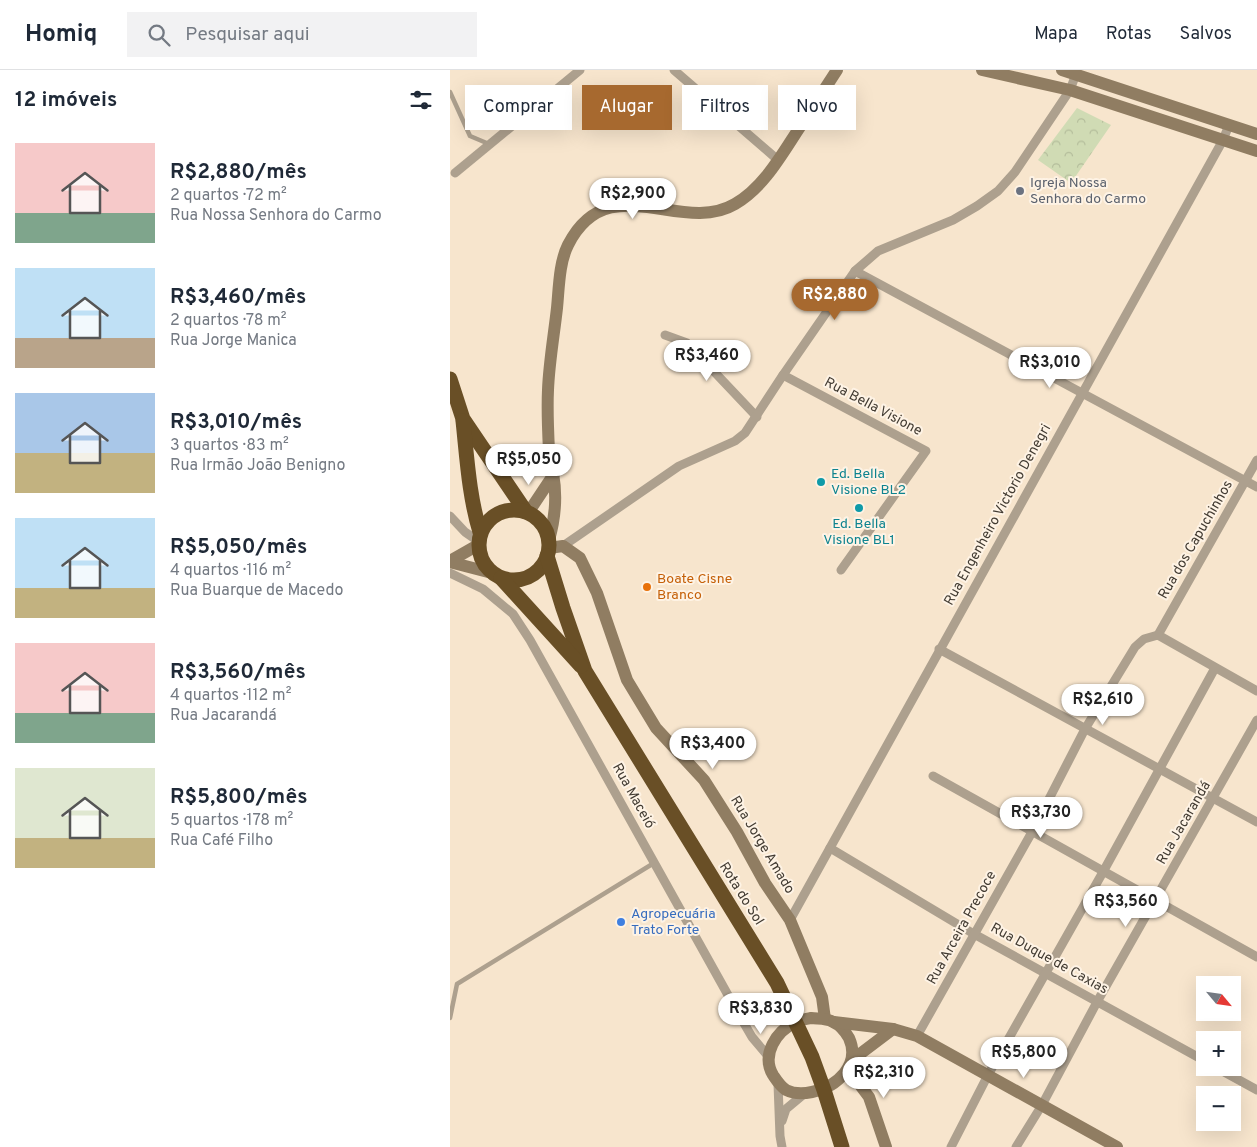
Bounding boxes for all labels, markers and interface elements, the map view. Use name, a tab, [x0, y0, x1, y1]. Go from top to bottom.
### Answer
search box	[127, 12, 477, 57]
text: Homiq	[25, 20, 97, 50]
icon: search	[145, 21, 173, 49]
text: Pesquisar aqui	[185, 23, 310, 47]
text: Mapa	[1034, 23, 1078, 46]
text: Rotas	[1106, 23, 1152, 46]
text: Salvos	[1180, 23, 1232, 46]
chip: Comprar	[465, 85, 572, 130]
chip: Alugar	[582, 85, 672, 130]
chip: Filtros	[682, 85, 768, 130]
chip: Novo	[778, 85, 856, 130]
icon: filters	[407, 86, 435, 114]
text: 12 imóveis	[15, 87, 117, 114]
text: R$2,880/mês	[170, 159, 307, 186]
icon: home	[55, 163, 115, 223]
place label: Igreja Nossa Senhora do Carmo	[1030, 175, 1146, 208]
pin: R$2,900	[587, 178, 679, 220]
text: R$2,900	[600, 184, 666, 204]
marker: Igreja Nossa Senhora do Carmo	[1014, 185, 1026, 197]
text: 2 quartos · 72 m²	[170, 186, 287, 206]
text: Rua Nossa Senhora do Carmo	[170, 206, 382, 226]
pin: R$2,880	[789, 278, 881, 321]
text: R$3,460/mês	[170, 284, 306, 311]
text: R$2,880	[803, 285, 867, 305]
icon: home	[55, 288, 115, 348]
text: 2 quartos · 78 m²	[170, 311, 287, 331]
text: Rua Jorge Manica	[170, 331, 297, 351]
pin: R$3,460	[661, 340, 753, 382]
text: R$3,460	[675, 346, 739, 366]
pin: R$3,010	[1004, 346, 1096, 389]
text: R$3,010	[1019, 353, 1081, 373]
street label: Rua Bella Visione	[821, 374, 925, 440]
text: R$3,010/mês	[170, 409, 302, 436]
icon: home	[55, 413, 115, 473]
street label: Rua Engenheiro Victorio Denegri	[941, 421, 1055, 609]
text: 3 quartos · 83 m²	[170, 436, 289, 456]
pin: R$5,050	[483, 444, 575, 486]
text: R$5,050	[496, 450, 562, 470]
text: Rua Irmão João Benigno	[170, 456, 346, 476]
place label: Ed. Bella Visione BL2	[831, 466, 906, 499]
marker: Ed. Bella Visione BL2	[815, 476, 827, 488]
street label: Rua dos Capuchinhos	[1155, 478, 1237, 602]
marker: Ed. Bella Visione BL1	[853, 502, 865, 514]
place label: Ed. Bella Visione BL1	[823, 516, 895, 549]
text: R$5,050/mês	[170, 534, 307, 561]
icon: home	[55, 538, 115, 598]
text: 4 quartos · 116 m²	[170, 561, 291, 581]
place label: Boate Cisne Branco	[657, 571, 732, 604]
text: Rua Buarque de Macedo	[170, 581, 343, 601]
marker: Boate Cisne Branco	[641, 581, 653, 593]
text: R$3,560/mês	[170, 659, 306, 686]
icon: home	[55, 663, 115, 723]
pin: R$2,610	[1057, 684, 1149, 726]
text: 4 quartos · 112 m²	[170, 686, 291, 706]
text: R$2,610	[1072, 690, 1134, 710]
text: Rua Jacarandá	[170, 706, 277, 726]
pin: R$3,400	[667, 728, 759, 770]
text: R$3,400	[680, 734, 746, 754]
street label: Rua Maceió	[608, 760, 658, 832]
street label: Rua Jacarandá	[1153, 778, 1215, 868]
text: R$5,800/mês	[170, 784, 307, 811]
icon: home	[55, 788, 115, 848]
street label: Rua Jorge Amado	[726, 793, 798, 897]
pin: R$3,730	[995, 796, 1087, 839]
text: R$3,730	[1011, 803, 1071, 823]
text: 5 quartos · 178 m²	[170, 811, 293, 831]
text: Rua Café Filho	[170, 831, 273, 851]
street label: Rota do Sol	[715, 859, 767, 929]
street label: Rua Arceira Precoce	[924, 868, 1000, 988]
pin: R$3,560	[1080, 886, 1172, 928]
text: R$3,560	[1094, 892, 1158, 912]
place label: Agropecuária Trato Forte	[631, 906, 716, 939]
marker: Agropecuária Trato Forte	[615, 916, 627, 928]
street label: Rua Duque de Caxias	[987, 920, 1111, 998]
north arrow	[1196, 976, 1241, 1021]
map controls	[1196, 976, 1241, 1131]
pin: R$3,830	[715, 992, 807, 1035]
text: R$3,830	[729, 999, 793, 1019]
button: +	[1196, 1031, 1241, 1076]
pin: R$5,800	[978, 1036, 1070, 1079]
text: R$5,800	[991, 1043, 1057, 1063]
pin: R$2,310	[838, 1056, 930, 1099]
text: R$2,310	[854, 1063, 914, 1083]
button: −	[1196, 1086, 1241, 1131]

